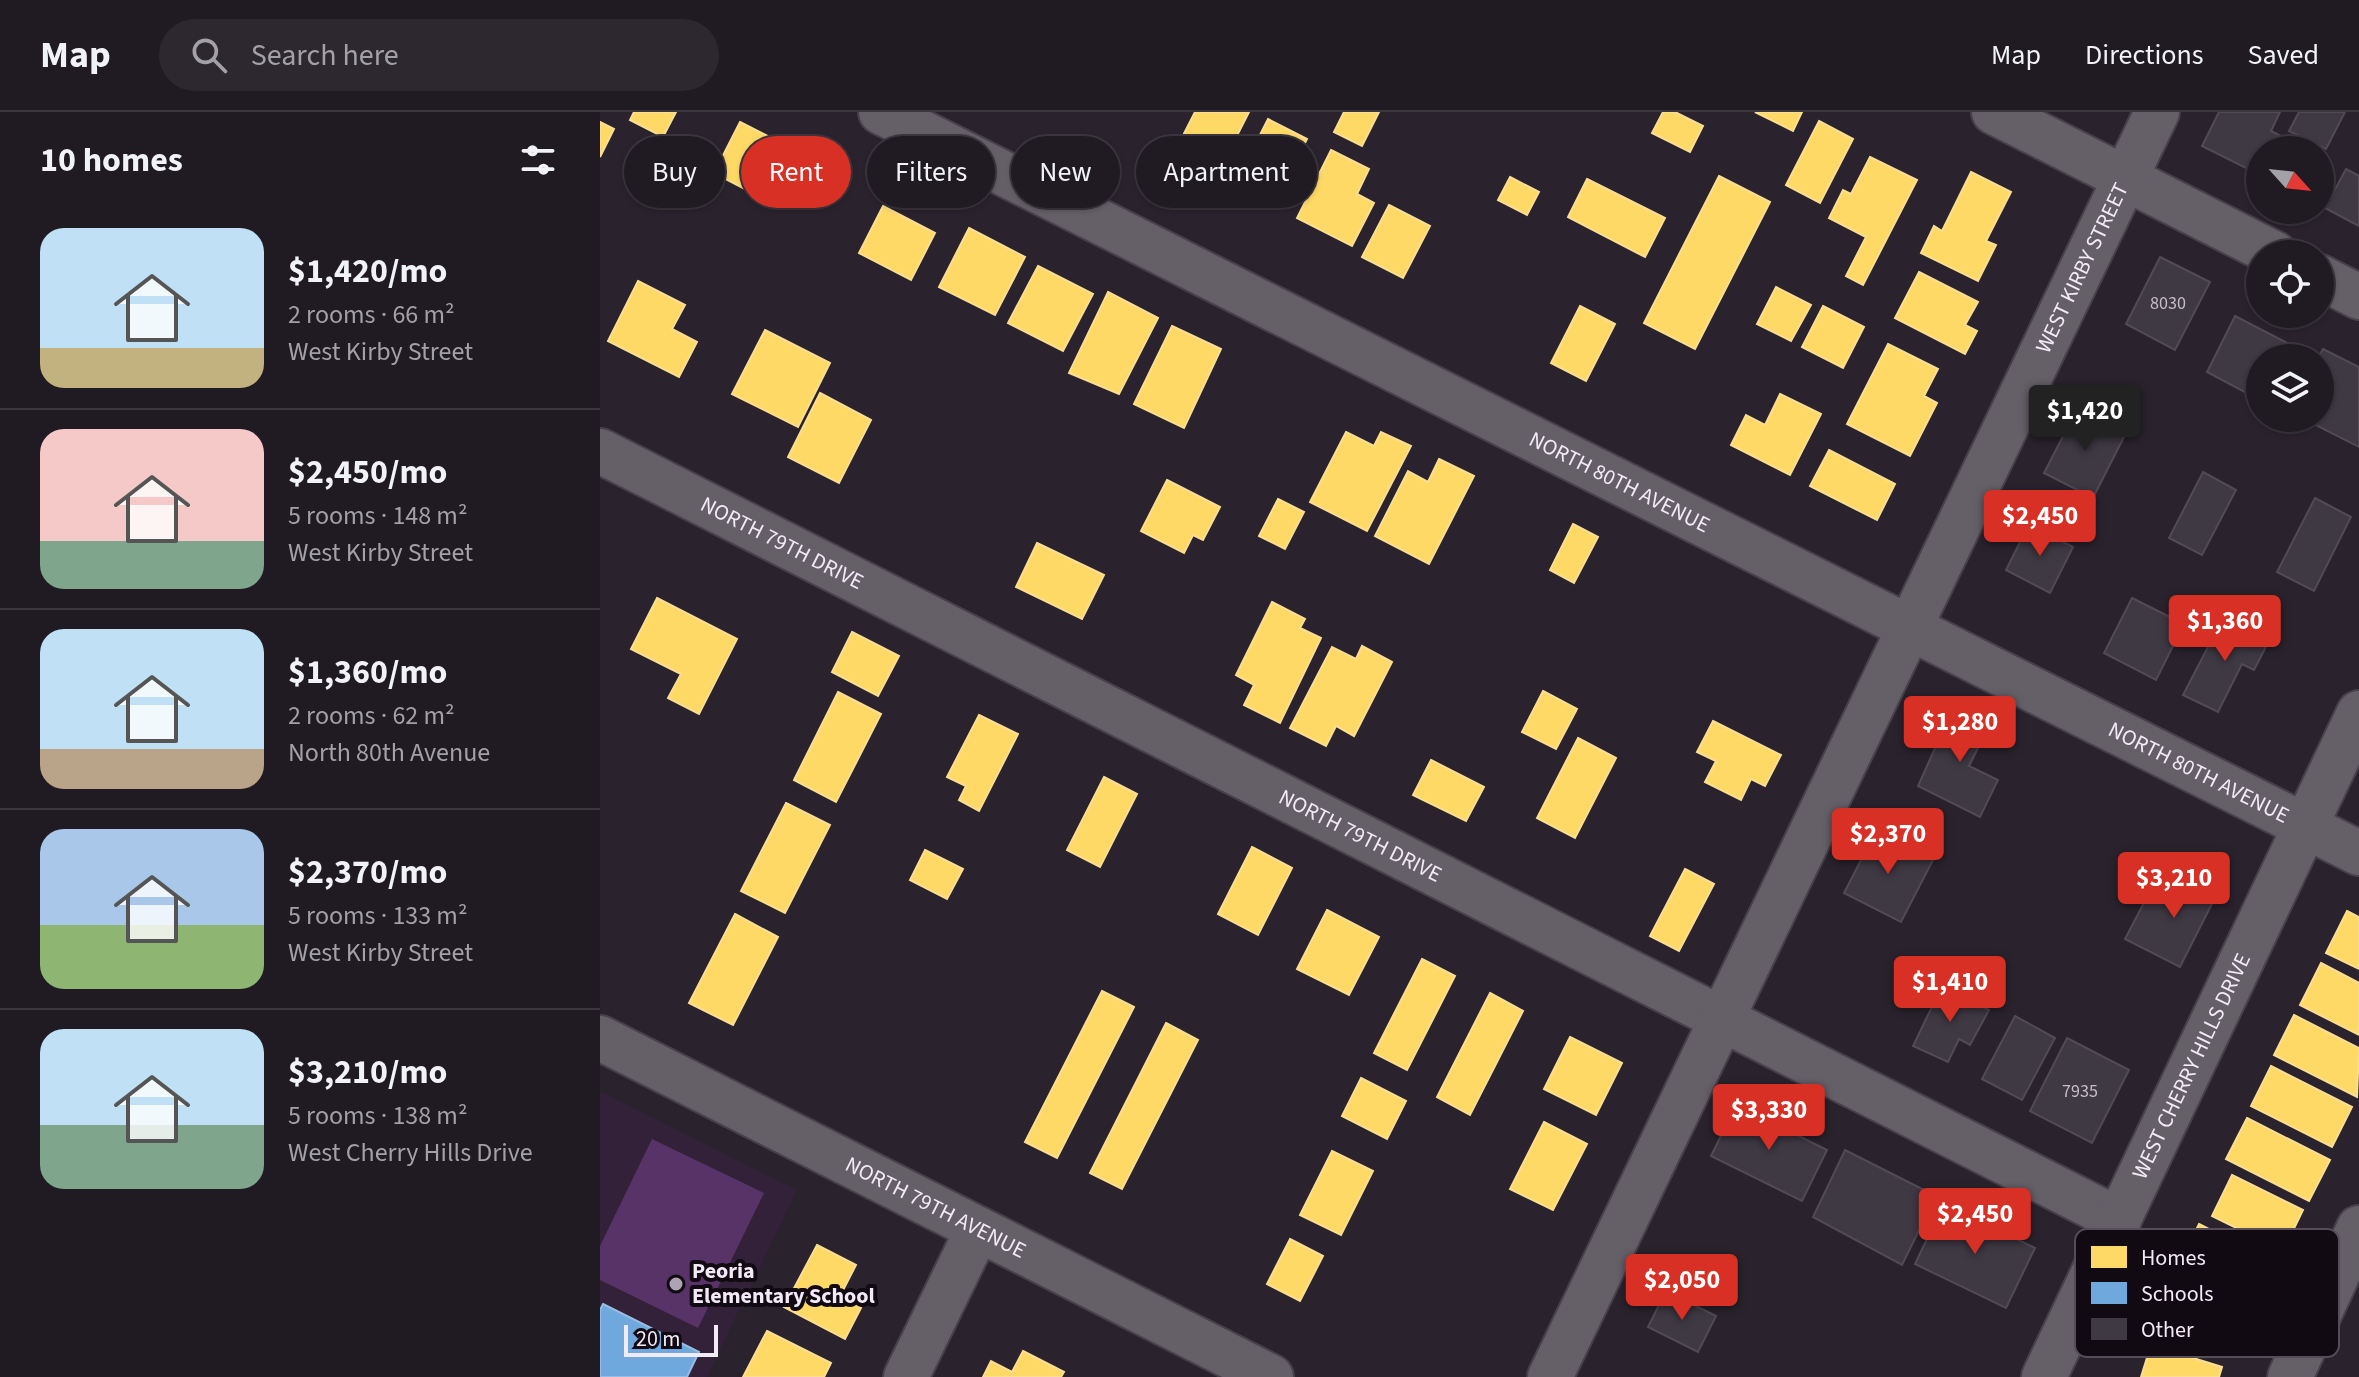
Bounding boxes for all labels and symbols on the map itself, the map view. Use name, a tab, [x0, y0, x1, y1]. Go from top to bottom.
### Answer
north arrow	[2246, 136, 2334, 224]
street label: WEST KIRBY STREET	[2028, 177, 2137, 359]
house number: 8030	[2150, 291, 2186, 316]
pin: $1,420	[2020, 385, 2150, 453]
street label: NORTH 80TH AVENUE	[1523, 423, 1715, 541]
street label: NORTH 79TH DRIVE	[695, 488, 869, 598]
pin: $2,450	[1975, 490, 2105, 558]
pin: $1,360	[2160, 595, 2290, 663]
pin: $1,280	[1895, 696, 2025, 764]
street label: NORTH 80TH AVENUE	[2103, 714, 2295, 831]
street label: NORTH 79TH DRIVE	[1273, 781, 1447, 890]
pin: $2,370	[1823, 808, 1953, 876]
pin: $3,210	[2109, 852, 2239, 920]
street label: WEST CHERRY HILLS DRIVE	[2124, 948, 2259, 1185]
pin: $1,410	[1885, 956, 2015, 1024]
house number: 7935	[2062, 1079, 2098, 1104]
pin: $3,330	[1704, 1084, 1834, 1152]
street label: NORTH 79TH AVENUE	[840, 1148, 1032, 1267]
pin: $2,450	[1910, 1188, 2040, 1256]
legend	[2075, 1229, 2339, 1357]
text: Homes	[2141, 1242, 2206, 1274]
pin: $2,050	[1617, 1254, 1747, 1322]
place label: Peoria Elementary School	[692, 1255, 875, 1312]
marker: Peoria Elementary School	[667, 1275, 685, 1293]
text: Schools	[2141, 1278, 2213, 1310]
text: Other	[2141, 1314, 2194, 1346]
scale bar	[624, 1321, 718, 1357]

